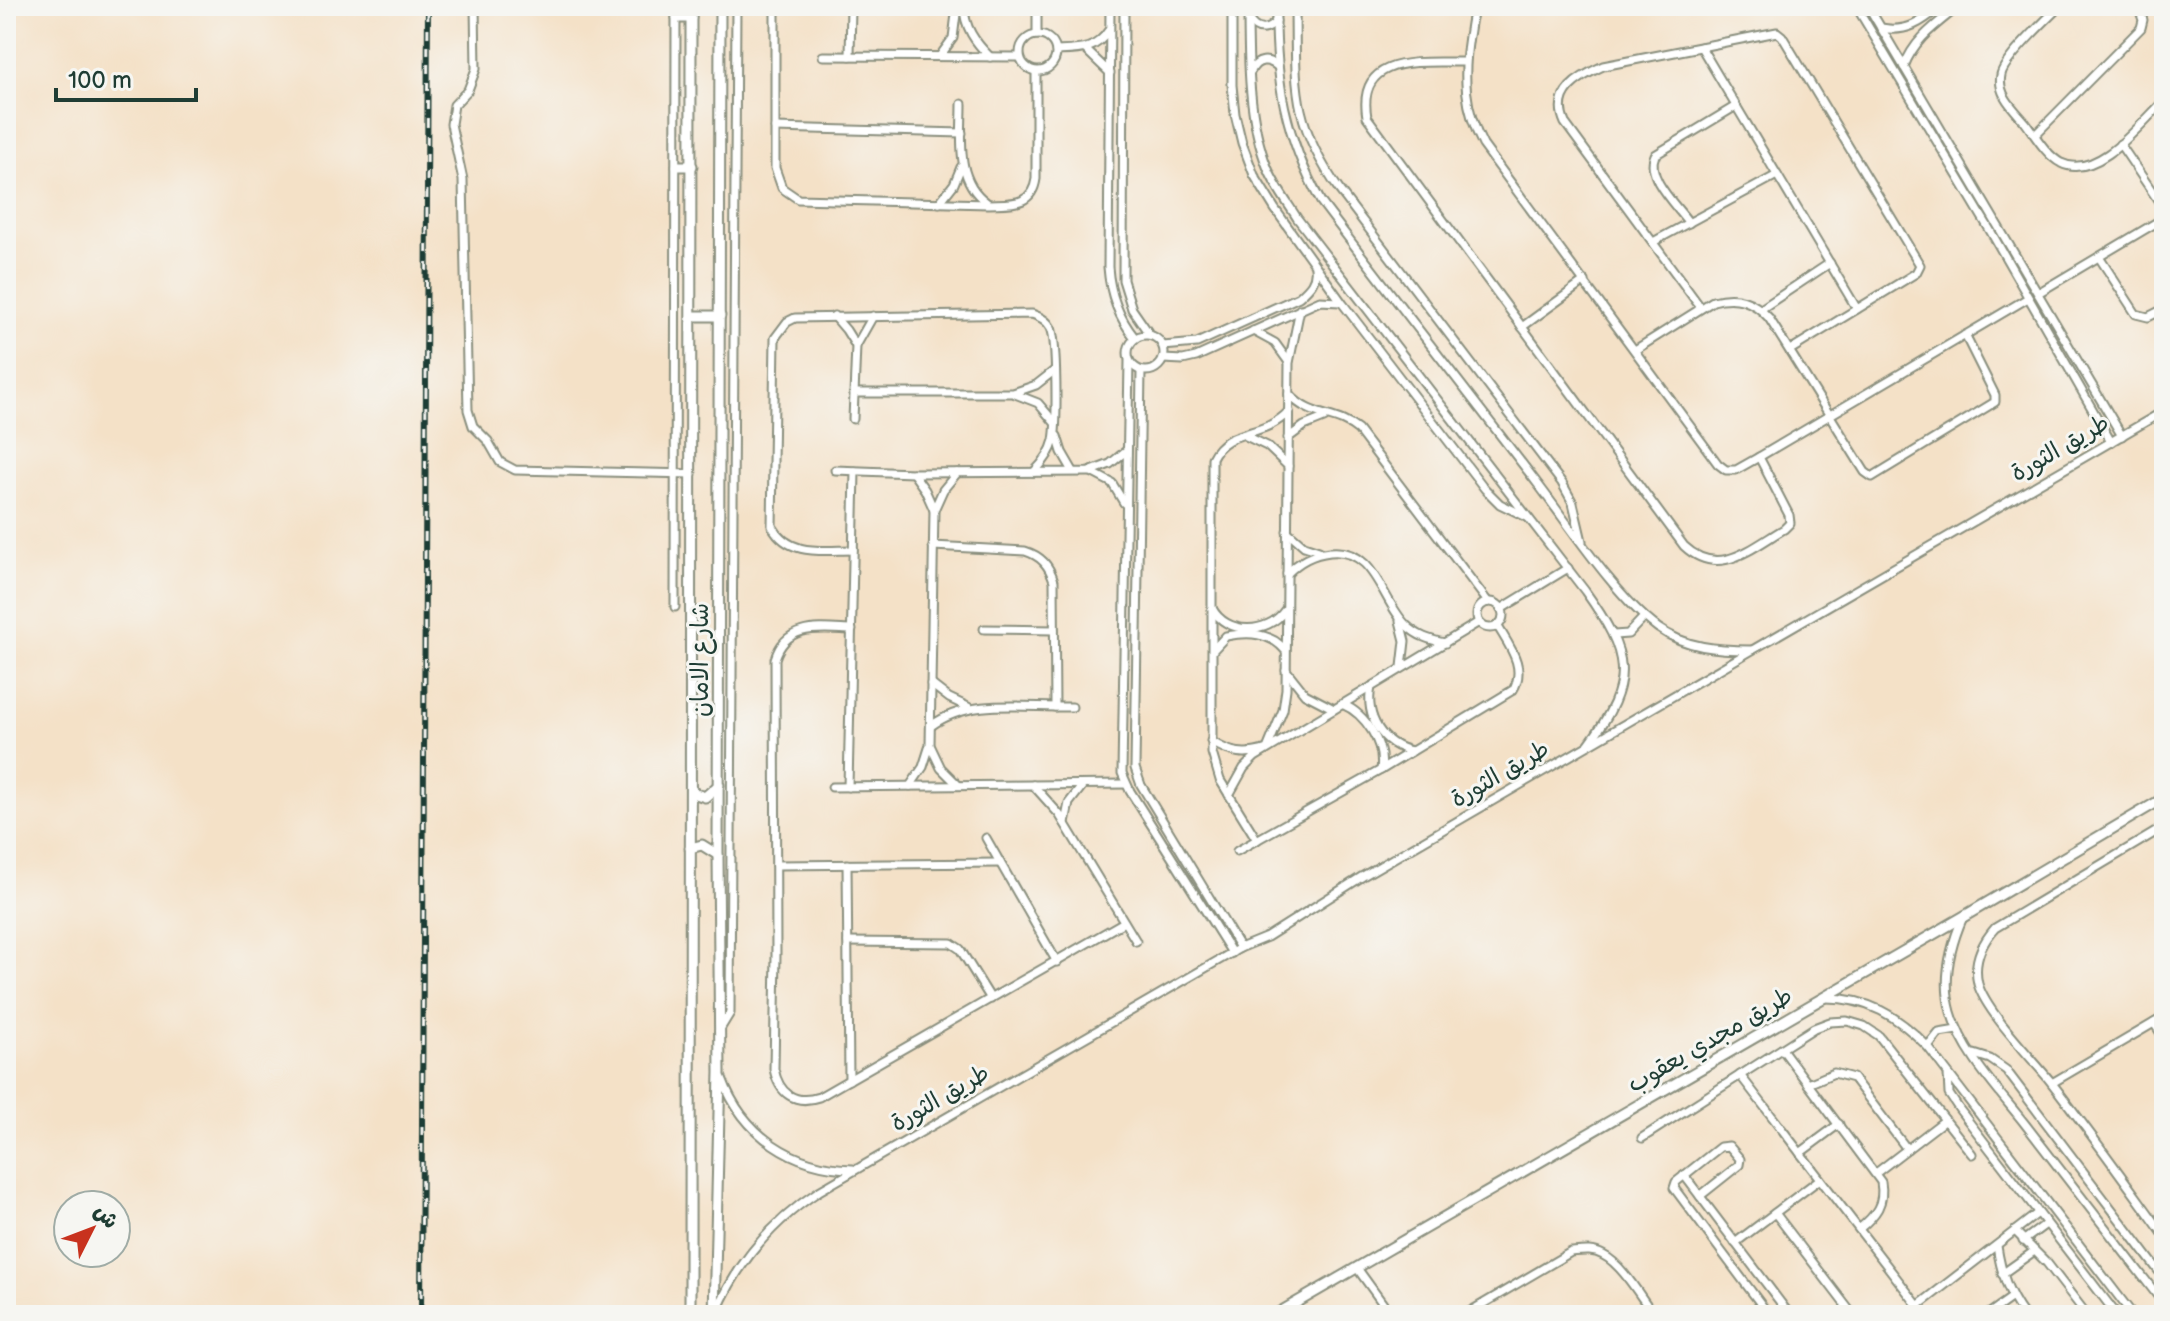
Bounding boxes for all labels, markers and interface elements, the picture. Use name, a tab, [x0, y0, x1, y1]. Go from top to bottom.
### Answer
scale bar	[56, 52, 196, 102]
text: 100 m	[68, 66, 132, 95]
street label: طريق الثورة	[2005, 408, 2115, 488]
street label: شارع الامان	[686, 603, 717, 717]
street label: طريق الثورة	[1445, 734, 1555, 814]
street label: طريق مجدي يعقوب	[1622, 981, 1799, 1101]
street label: طريق الثورة	[885, 1058, 995, 1138]
north arrow	[52, 1189, 132, 1269]
text: ش	[88, 1199, 124, 1235]

